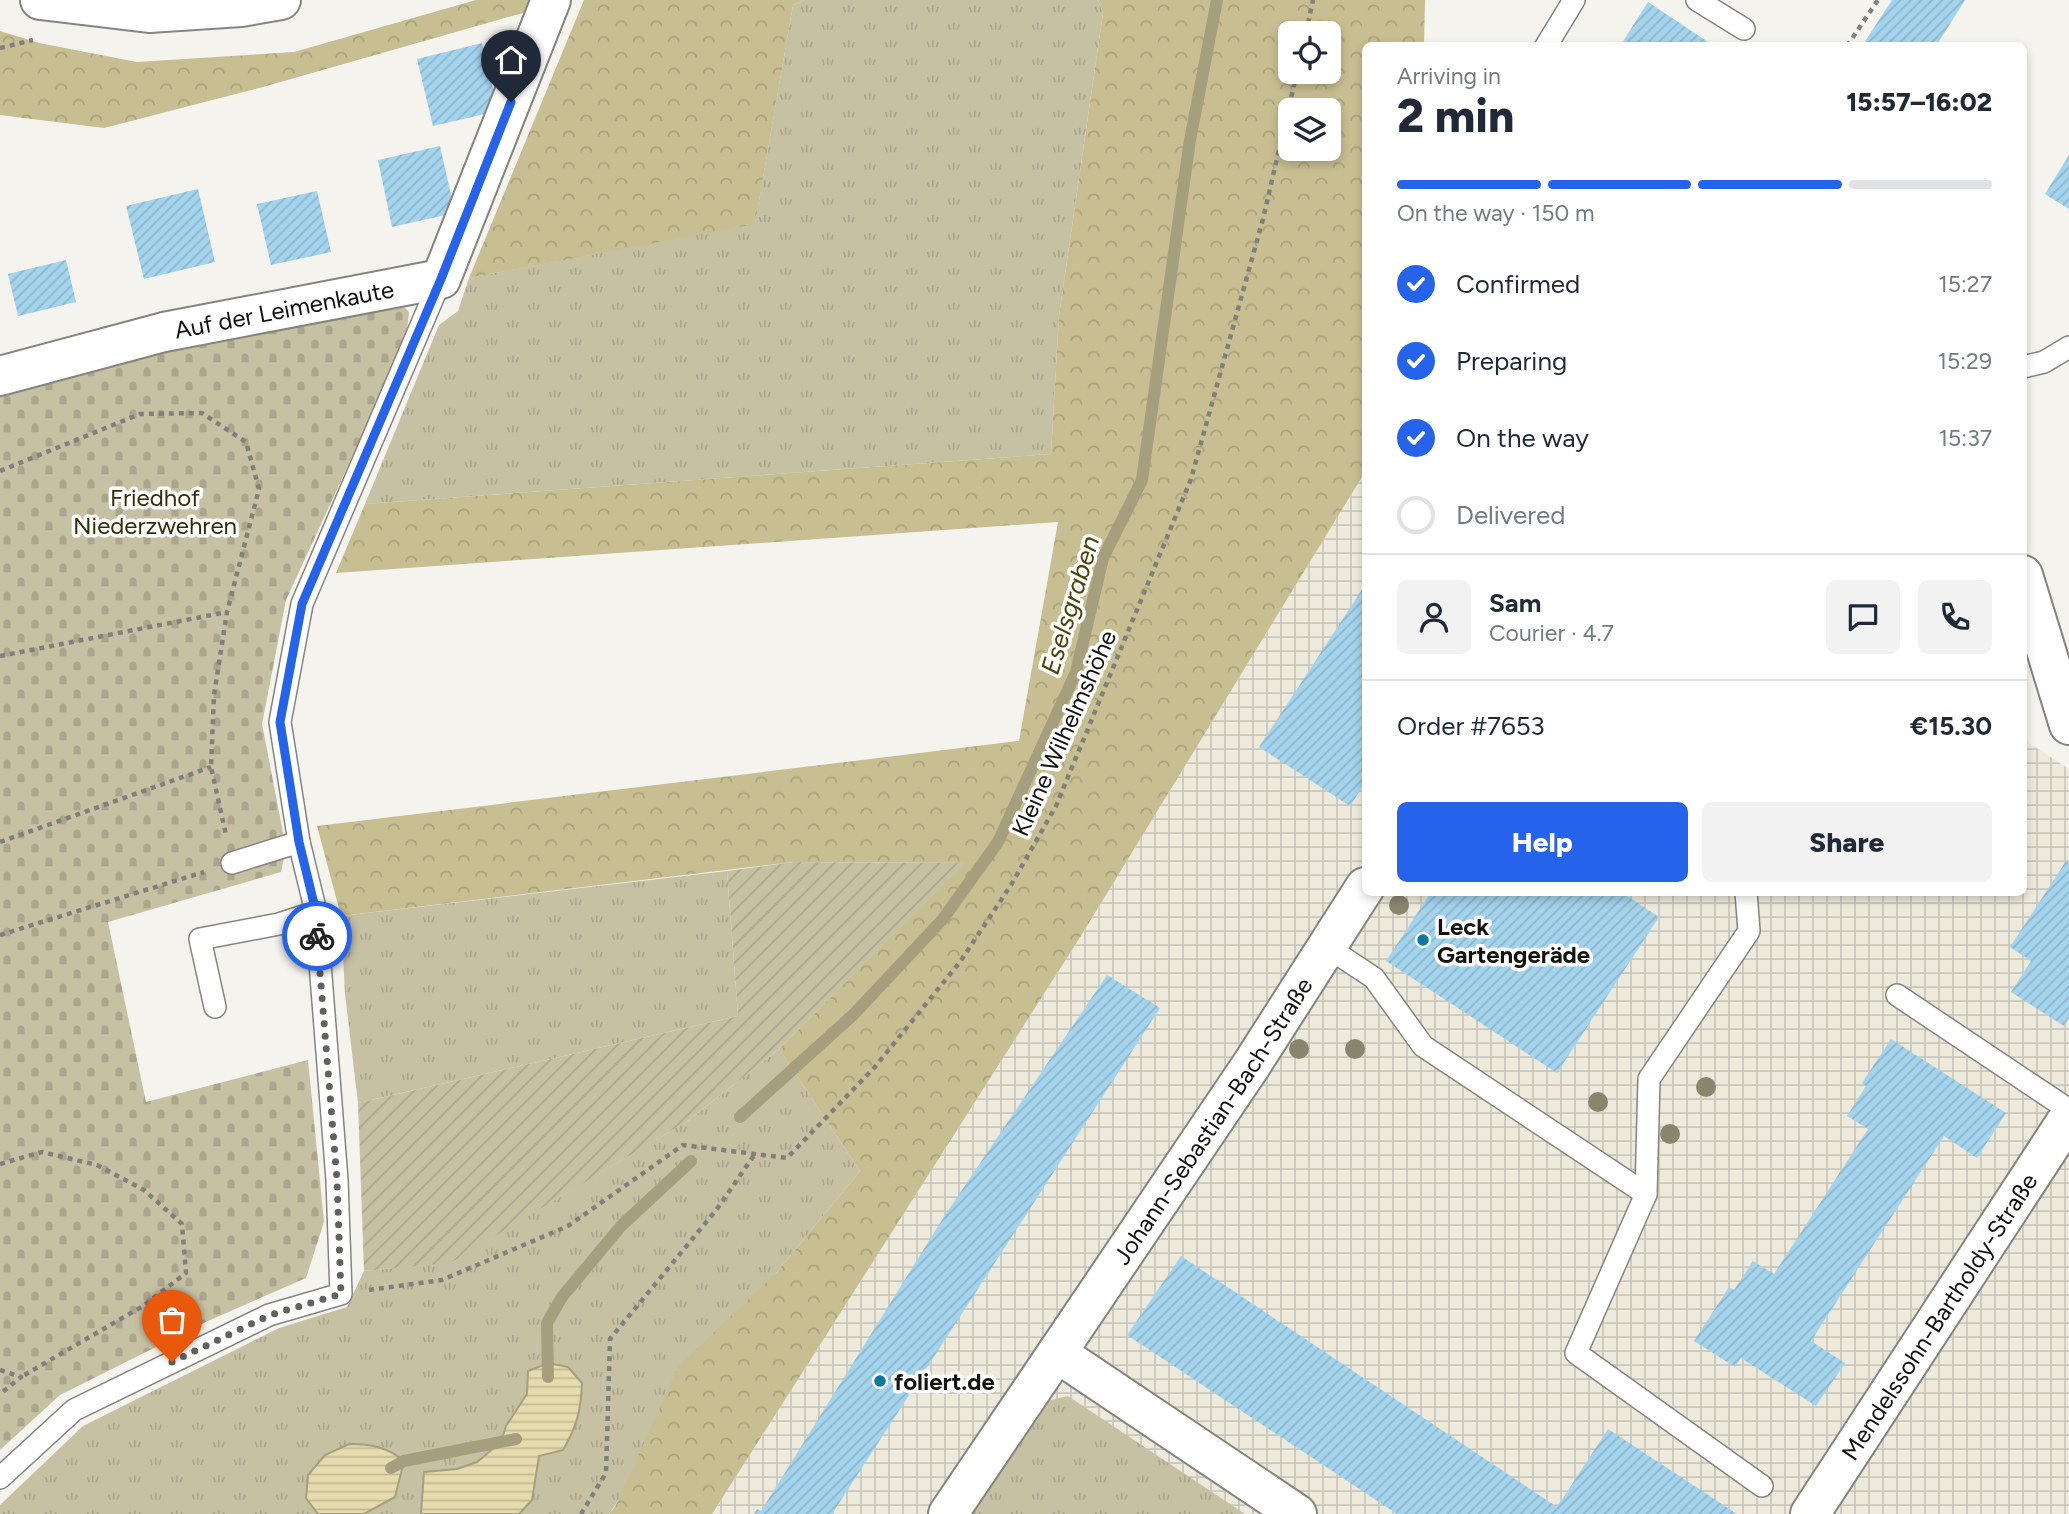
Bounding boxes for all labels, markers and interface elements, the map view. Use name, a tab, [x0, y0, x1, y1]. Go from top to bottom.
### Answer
map controls	[1278, 21, 1341, 161]
button: locate	[1278, 21, 1341, 84]
pin	[481, 30, 541, 102]
icon: home	[492, 41, 530, 79]
text: Arriving in	[1397, 62, 1501, 90]
text: 15:57–16:02	[1846, 86, 1992, 118]
text: 2 min	[1397, 88, 1514, 144]
button: layers	[1278, 98, 1341, 161]
text: On the way · 150 m	[1397, 199, 1594, 227]
icon: check	[1397, 265, 1435, 303]
text: Confirmed	[1456, 268, 1580, 300]
text: 15:27	[1938, 270, 1992, 298]
street label: Auf der Leimenkaute	[172, 274, 396, 344]
icon: check	[1397, 342, 1435, 380]
text: Preparing	[1456, 345, 1567, 377]
text: 15:29	[1938, 347, 1992, 375]
icon: check	[1397, 419, 1435, 457]
text: On the way	[1456, 422, 1589, 454]
text: 15:37	[1939, 424, 1992, 452]
park label: Friedhof Niederzwehren	[73, 483, 237, 540]
text: Delivered	[1456, 499, 1565, 531]
water label: Eselsgraben	[1034, 532, 1106, 678]
button: person	[1397, 580, 1471, 654]
button: chat	[1826, 580, 1900, 654]
button: phone	[1918, 580, 1992, 654]
text: Sam	[1489, 587, 1541, 619]
text: Courier · 4.7	[1489, 619, 1614, 647]
street label: Kleine Wilhelmshöhe	[1006, 626, 1122, 840]
text: Order #7653	[1397, 710, 1545, 742]
text: €15.30	[1910, 710, 1992, 742]
button: Help	[1397, 802, 1688, 882]
button: Share	[1702, 802, 1992, 882]
courier	[282, 901, 352, 971]
place label: Leck Gartengeräde	[1437, 912, 1590, 969]
icon: bike	[298, 917, 336, 955]
marker: Leck Gartengeräde	[1415, 932, 1431, 948]
street label: Johann-Sebastian-Bach-Straße	[1107, 972, 1318, 1270]
street label: Mendelssohn-Bartholdy-Straße	[1835, 1167, 2043, 1465]
pin	[142, 1290, 202, 1362]
icon: bag	[153, 1301, 191, 1339]
place label: foliert.de	[894, 1367, 995, 1396]
marker: foliert.de	[872, 1373, 888, 1389]

